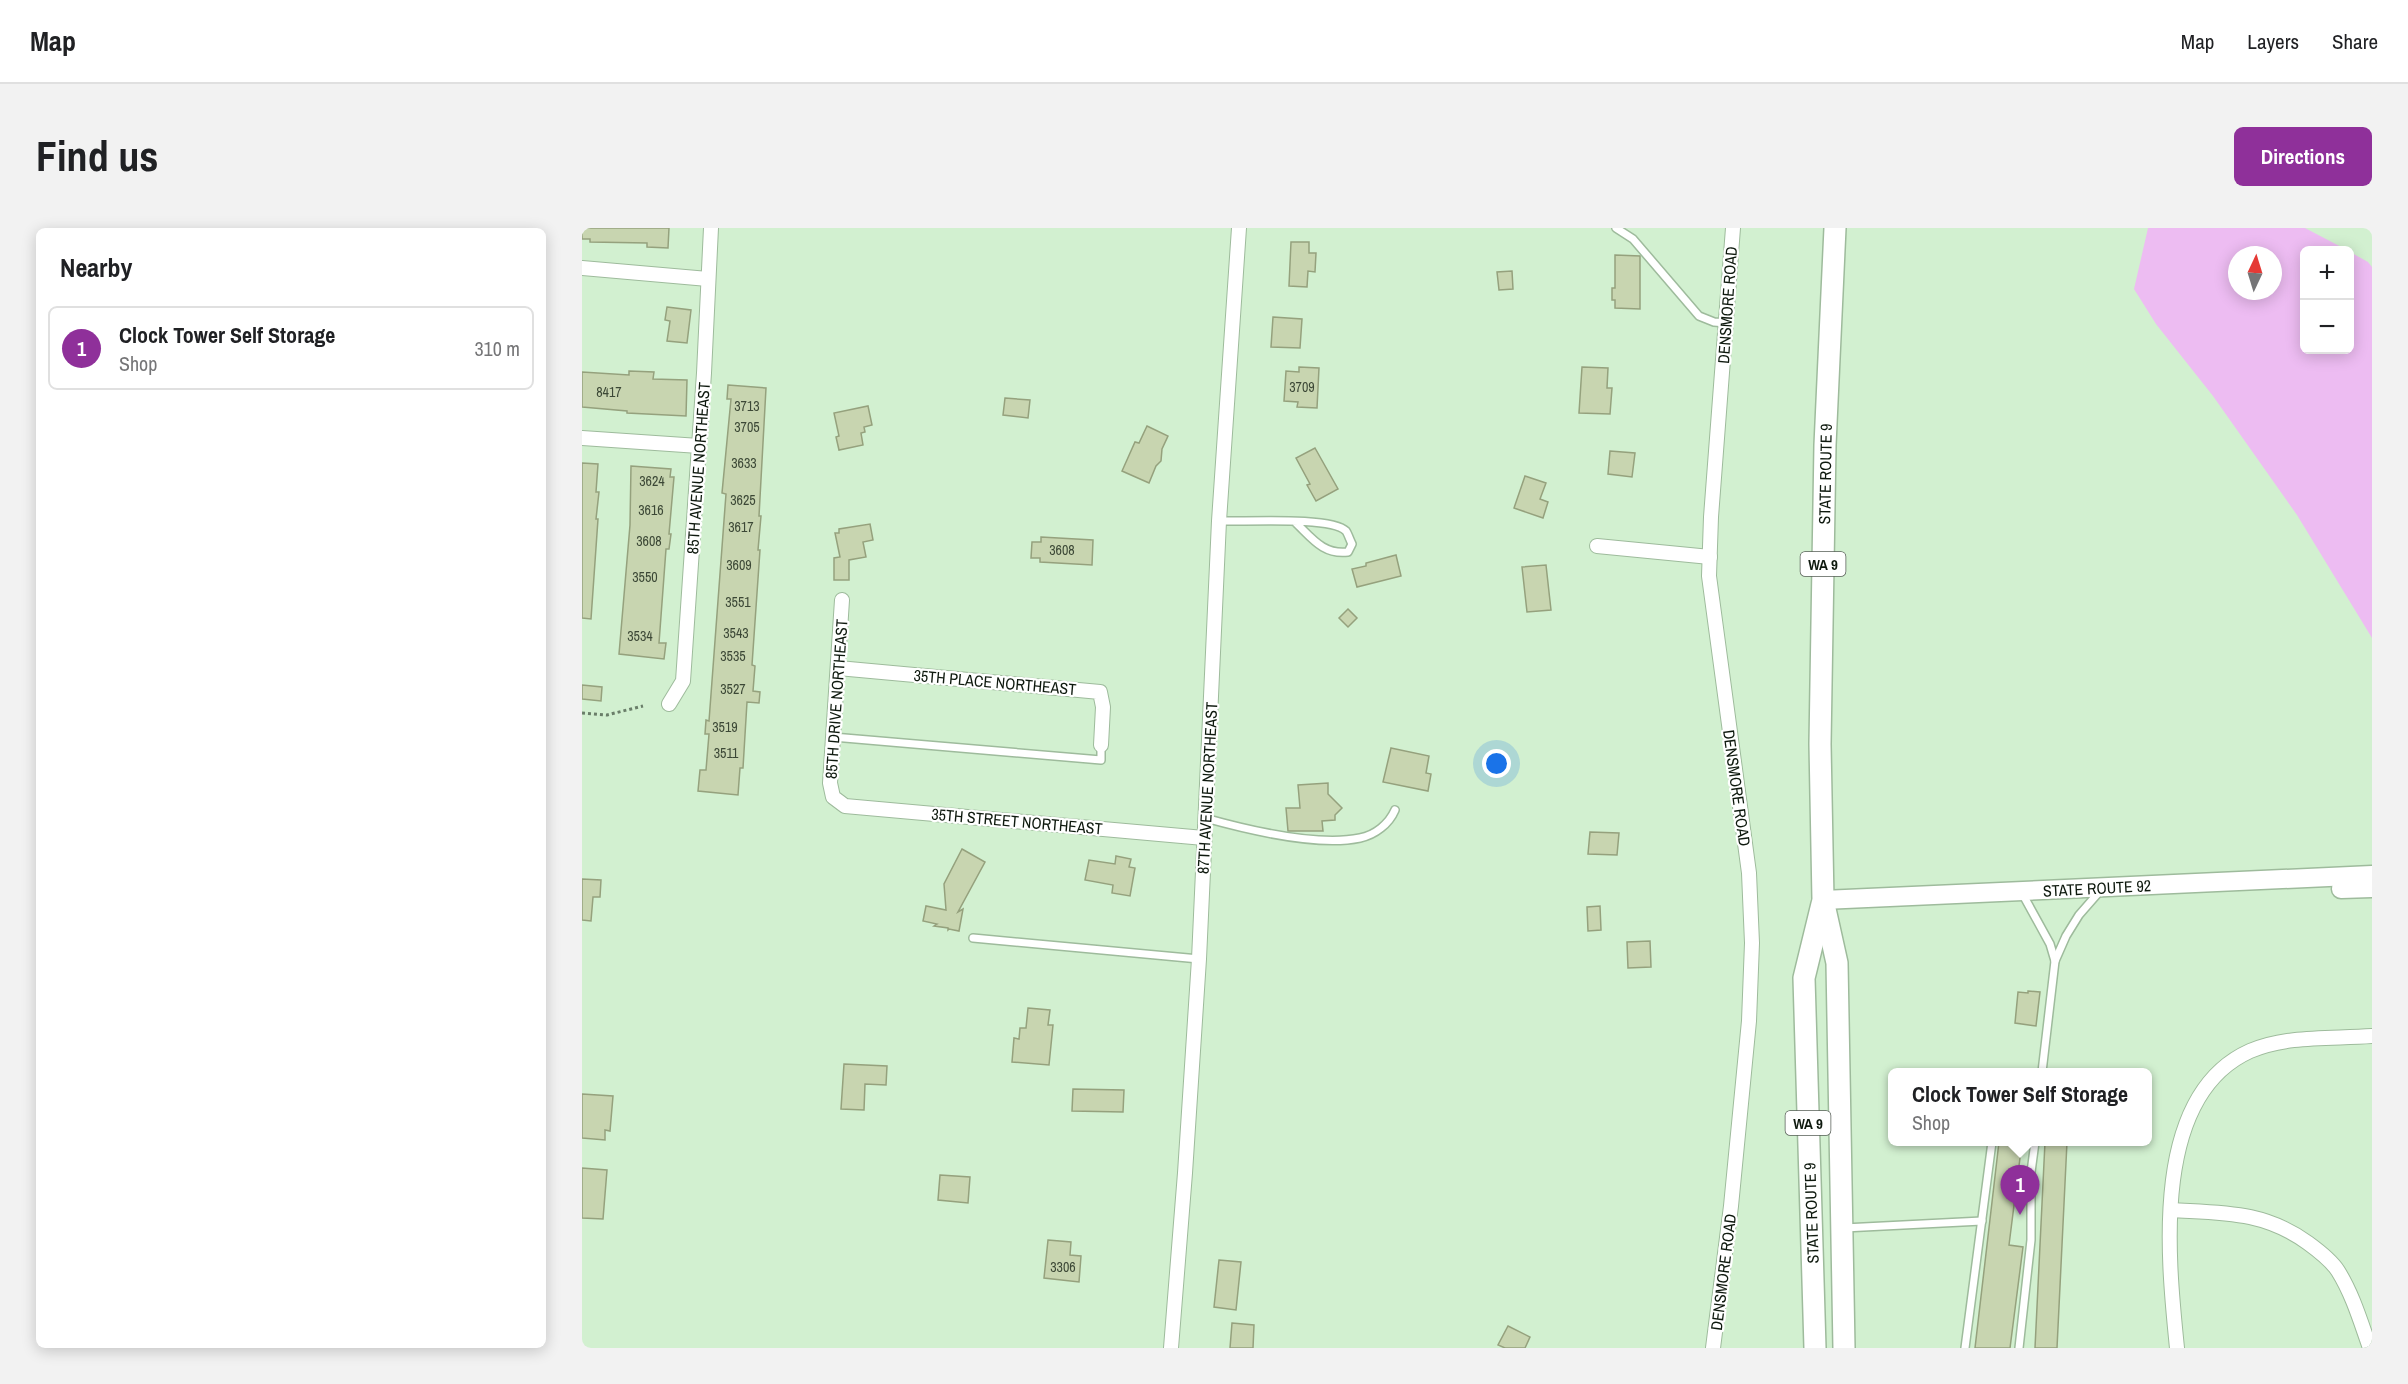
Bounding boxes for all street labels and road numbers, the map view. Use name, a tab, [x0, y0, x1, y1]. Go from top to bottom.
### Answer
street label: DENSMORE ROAD	[1712, 246, 1742, 364]
street label: 85TH AVENUE NORTHEAST	[681, 381, 715, 555]
street label: STATE ROUTE 9	[1813, 423, 1837, 525]
road number: WA 9	[1800, 552, 1846, 576]
street label: 85TH DRIVE NORTHEAST	[819, 618, 853, 780]
street label: 35TH PLACE NORTHEAST	[913, 664, 1077, 700]
street label: 87TH AVENUE NORTHEAST	[1192, 701, 1222, 875]
street label: DENSMORE ROAD	[1718, 728, 1756, 848]
street label: 35TH STREET NORTHEAST	[931, 803, 1103, 839]
street label: STATE ROUTE 92	[2042, 874, 2152, 902]
road number: WA 9	[1786, 1111, 1830, 1135]
street label: STATE ROUTE 9	[1798, 1162, 1824, 1264]
street label: DENSMORE ROAD	[1705, 1212, 1741, 1332]

